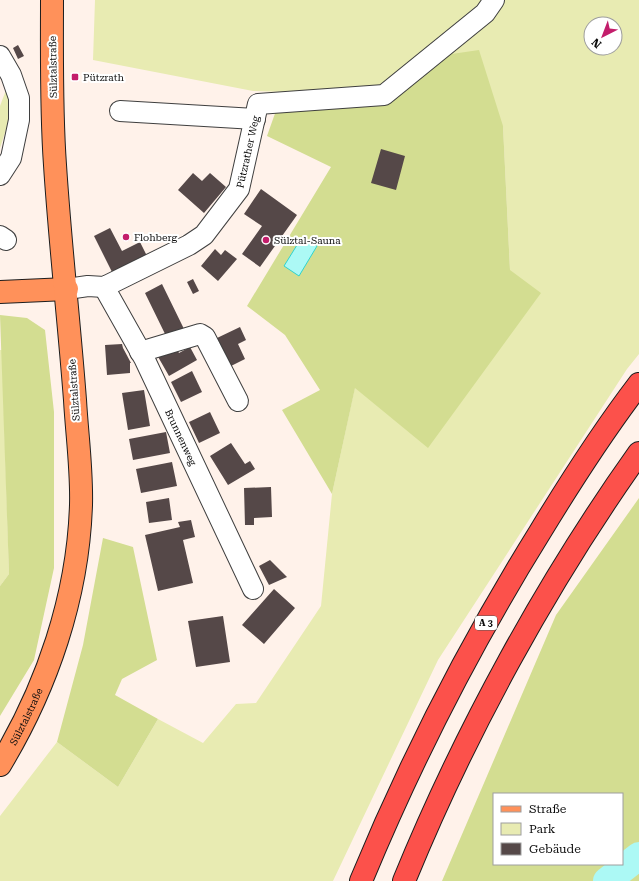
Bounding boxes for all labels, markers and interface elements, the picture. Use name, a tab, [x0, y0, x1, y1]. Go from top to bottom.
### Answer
north arrow	[583, 16, 623, 56]
street label: Sülztalstraße	[47, 35, 59, 98]
text: N	[589, 35, 604, 51]
marker: Pützrath	[70, 72, 80, 82]
place label: Pützrath	[83, 72, 124, 83]
street label: Pützrather Weg	[234, 114, 261, 189]
marker: Flohberg	[121, 232, 131, 242]
place label: Flohberg	[134, 232, 177, 243]
marker: Sülztal-Sauna	[261, 235, 271, 245]
place label: Sülztal-Sauna	[274, 235, 341, 246]
street label: Sülztalstraße	[66, 358, 82, 421]
street label: Brunnenweg	[163, 407, 199, 467]
road number: A 3	[475, 616, 497, 630]
street label: Sülztalstraße	[7, 686, 44, 747]
legend	[493, 793, 623, 865]
text: Straße	[529, 802, 567, 816]
text: Park	[529, 822, 556, 836]
text: Gebäude	[529, 842, 581, 856]

